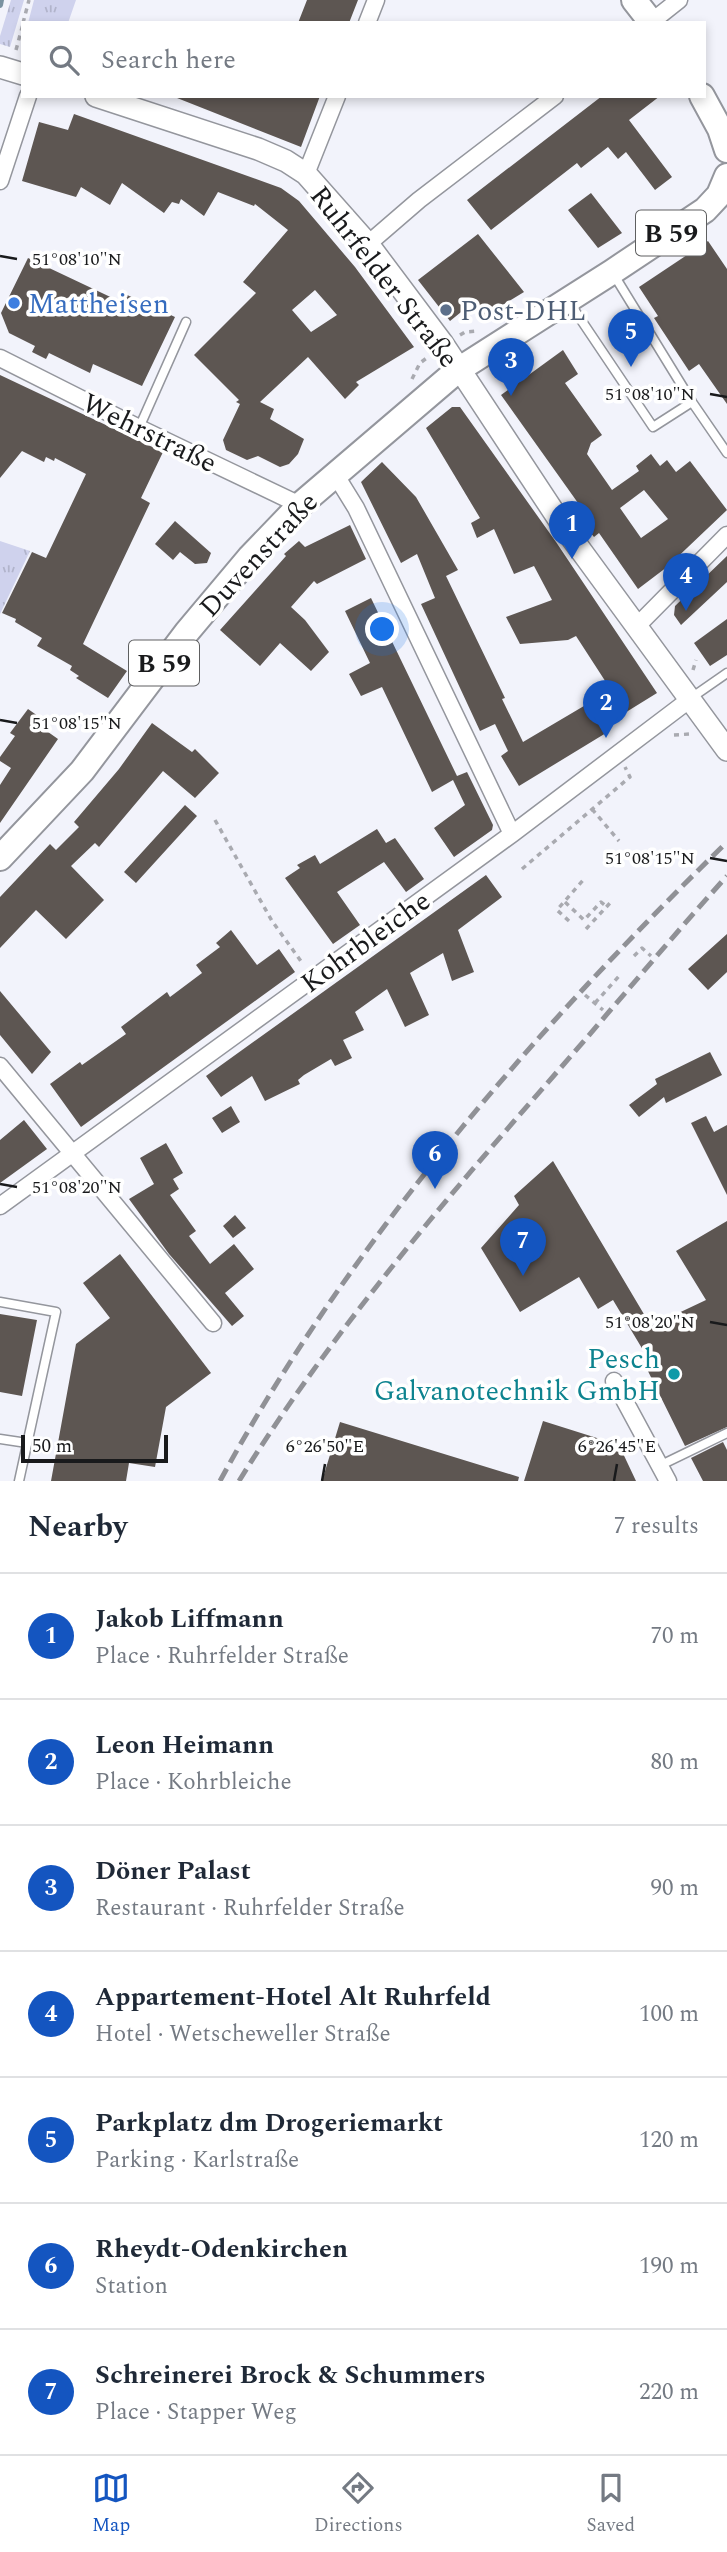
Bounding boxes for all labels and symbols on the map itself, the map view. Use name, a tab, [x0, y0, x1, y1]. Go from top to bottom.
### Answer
street label: Ruhrfelder Straße	[299, 176, 469, 377]
road number: B 59	[636, 210, 706, 256]
text: 51°08'10"N	[32, 246, 122, 273]
place label: Mattheisen	[28, 283, 169, 326]
place label: Post-DHL	[460, 290, 586, 333]
marker: Mattheisen	[6, 295, 22, 311]
marker: Post-DHL	[438, 302, 454, 318]
pin: 5	[608, 309, 654, 367]
pin: 3	[488, 338, 534, 396]
text: 51°08'10"N	[605, 381, 695, 408]
street label: Wehrstraße	[75, 382, 224, 485]
street label: Duvenstraße	[189, 482, 329, 628]
pin: 1	[549, 501, 595, 559]
pin: 4	[663, 553, 709, 611]
your location	[365, 612, 399, 646]
road number: B 59	[129, 640, 199, 685]
pin: 2	[583, 680, 629, 738]
text: 51°08'15"N	[32, 710, 122, 737]
text: 51°08'15"N	[605, 845, 695, 872]
street label: Kohrbleiche	[292, 880, 440, 1004]
pin: 6	[412, 1131, 458, 1189]
text: 51°08'20"N	[32, 1174, 122, 1201]
pin: 7	[500, 1218, 546, 1276]
text: 51°08'20"N	[605, 1309, 695, 1336]
place label: Pesch Galvanotechnik GmbH	[374, 1338, 660, 1413]
marker: Pesch Galvanotechnik GmbH	[666, 1366, 682, 1382]
scale bar	[21, 1432, 168, 1464]
text: 6°26'50"E	[286, 1433, 364, 1460]
text: 6°26'45"E	[578, 1433, 656, 1460]

